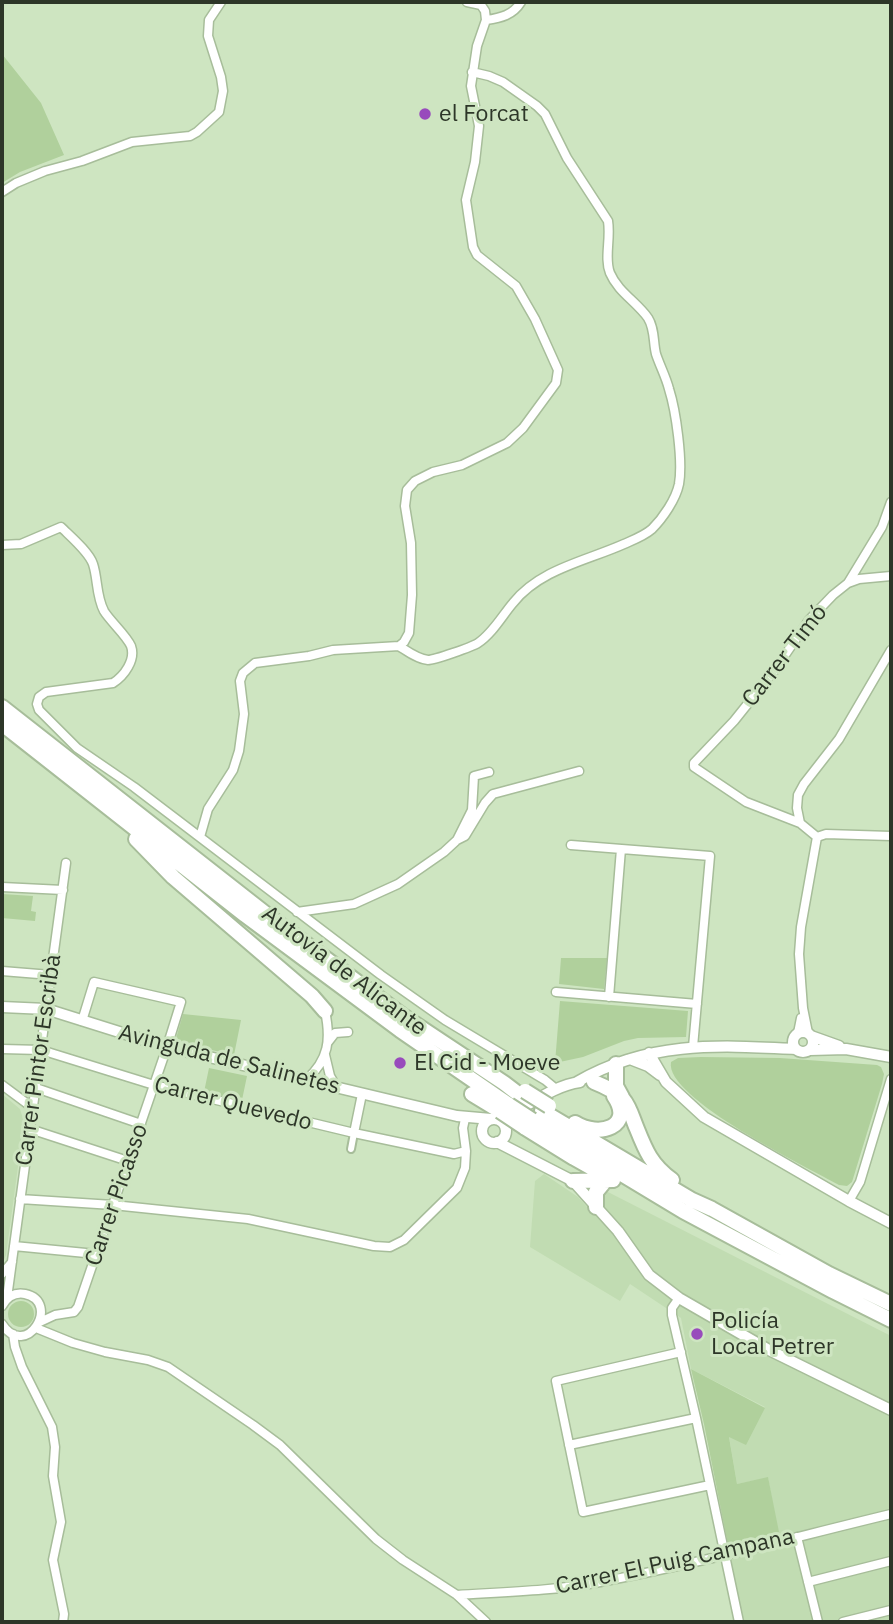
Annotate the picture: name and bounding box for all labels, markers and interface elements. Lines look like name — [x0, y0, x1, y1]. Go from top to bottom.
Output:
place label: el Forcat — [439, 100, 529, 128]
marker: el Forcat — [417, 106, 433, 122]
street label: Carrer Timó — [737, 600, 833, 712]
street label: Autovía de Alicante — [256, 900, 432, 1042]
street label: Carrer Pintor Escribà — [10, 952, 68, 1168]
street label: Avinguda de Salinetes — [115, 1019, 343, 1101]
place label: El Cid - Moeve — [414, 1049, 560, 1077]
marker: El Cid - Moeve — [392, 1055, 408, 1071]
street label: Carrer Quevedo — [151, 1071, 315, 1137]
street label: Carrer Picasso — [80, 1120, 154, 1270]
place label: Policía Local Petrer — [711, 1307, 834, 1361]
marker: Policía Local Petrer — [689, 1326, 705, 1342]
street label: Carrer El Puig Campana — [553, 1523, 797, 1601]

